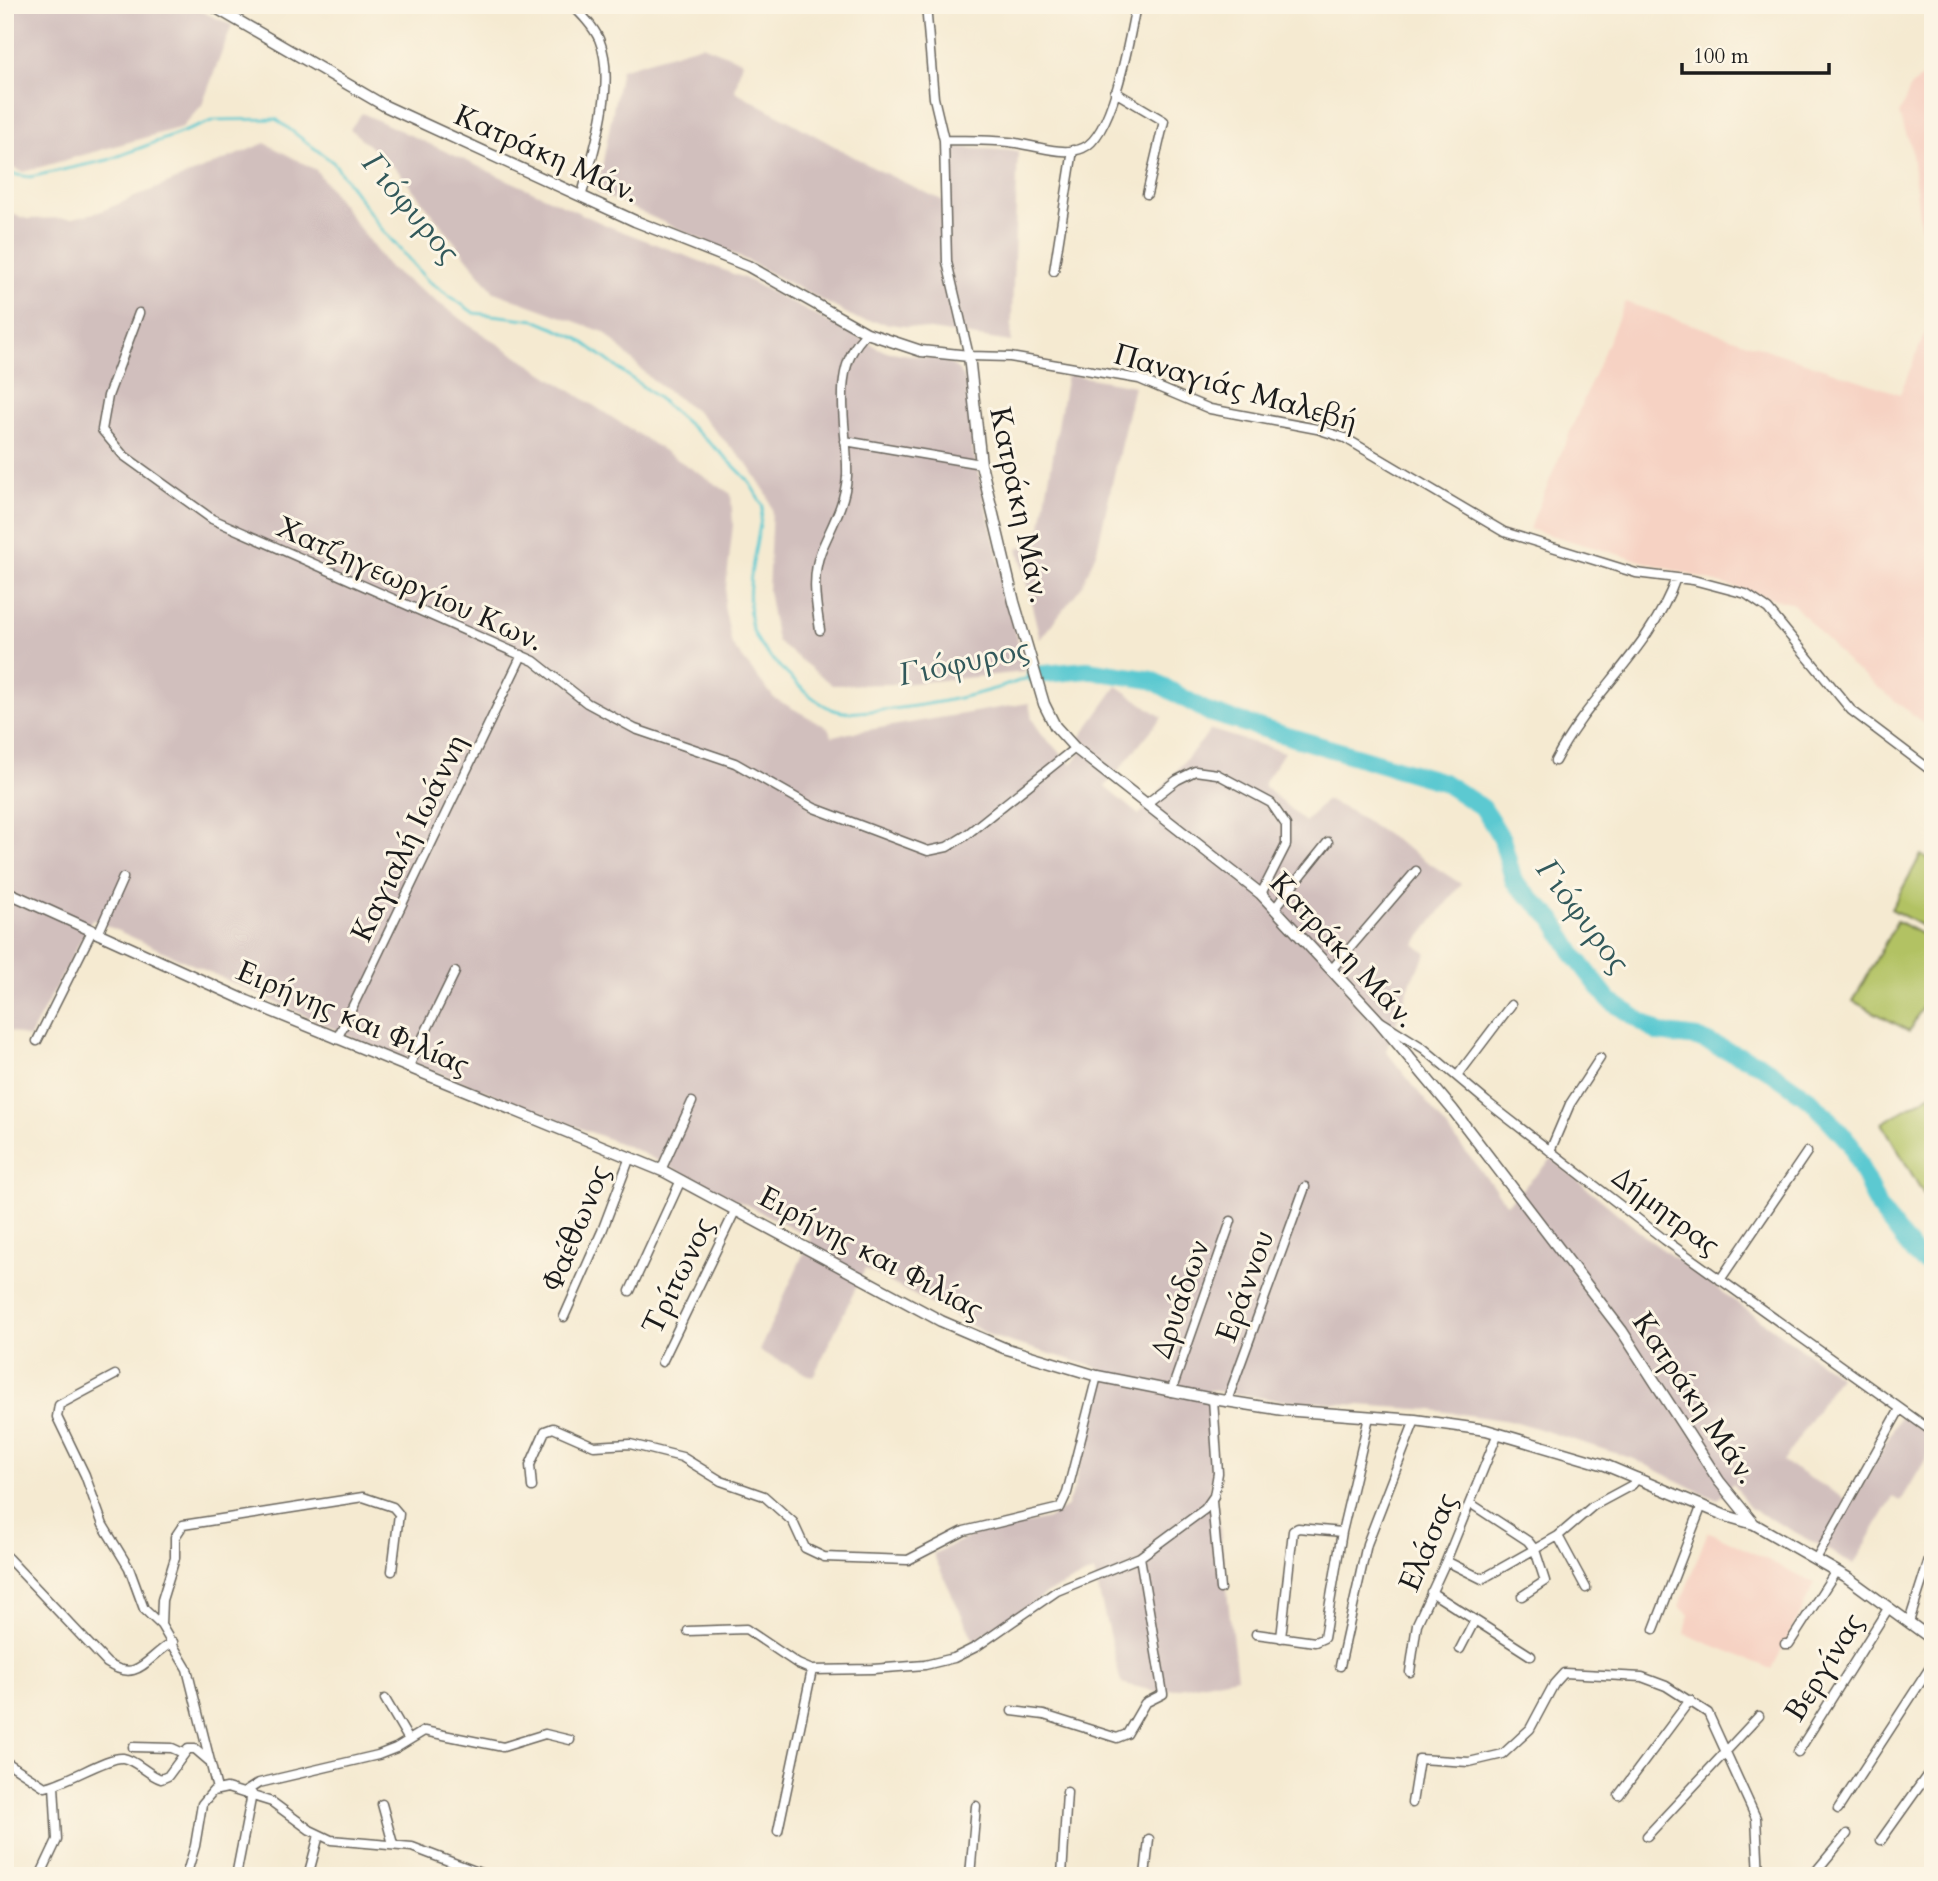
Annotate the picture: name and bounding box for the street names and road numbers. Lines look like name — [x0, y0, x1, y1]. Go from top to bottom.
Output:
street label: Κατράκη Μάν. — [448, 95, 646, 213]
street label: Παναγιάς Μαλεβή — [1109, 334, 1363, 442]
street label: Κατράκη Μάν. — [979, 403, 1061, 607]
street label: Χατζηγεωργίου Κων. — [270, 507, 550, 661]
street label: Καγιαλή Ιωάννη — [341, 728, 477, 948]
street label: Κατράκη Μάν. — [1260, 863, 1426, 1037]
street label: Ειρήνης και Φιλίας — [230, 950, 476, 1086]
street label: Δήμητρας — [1603, 1157, 1729, 1265]
street label: Φαέθωνος — [532, 1158, 620, 1297]
street label: Ειρήνης και Φιλίας — [751, 1176, 991, 1330]
street label: Τρίτωνος — [632, 1210, 724, 1342]
street label: Εράννου — [1206, 1225, 1284, 1347]
street label: Δρυάδων — [1141, 1234, 1219, 1364]
street label: Κατράκη Μάν. — [1622, 1304, 1768, 1492]
street label: Ελάσας — [1389, 1486, 1467, 1598]
street label: Βεργίνας — [1775, 1605, 1873, 1729]

